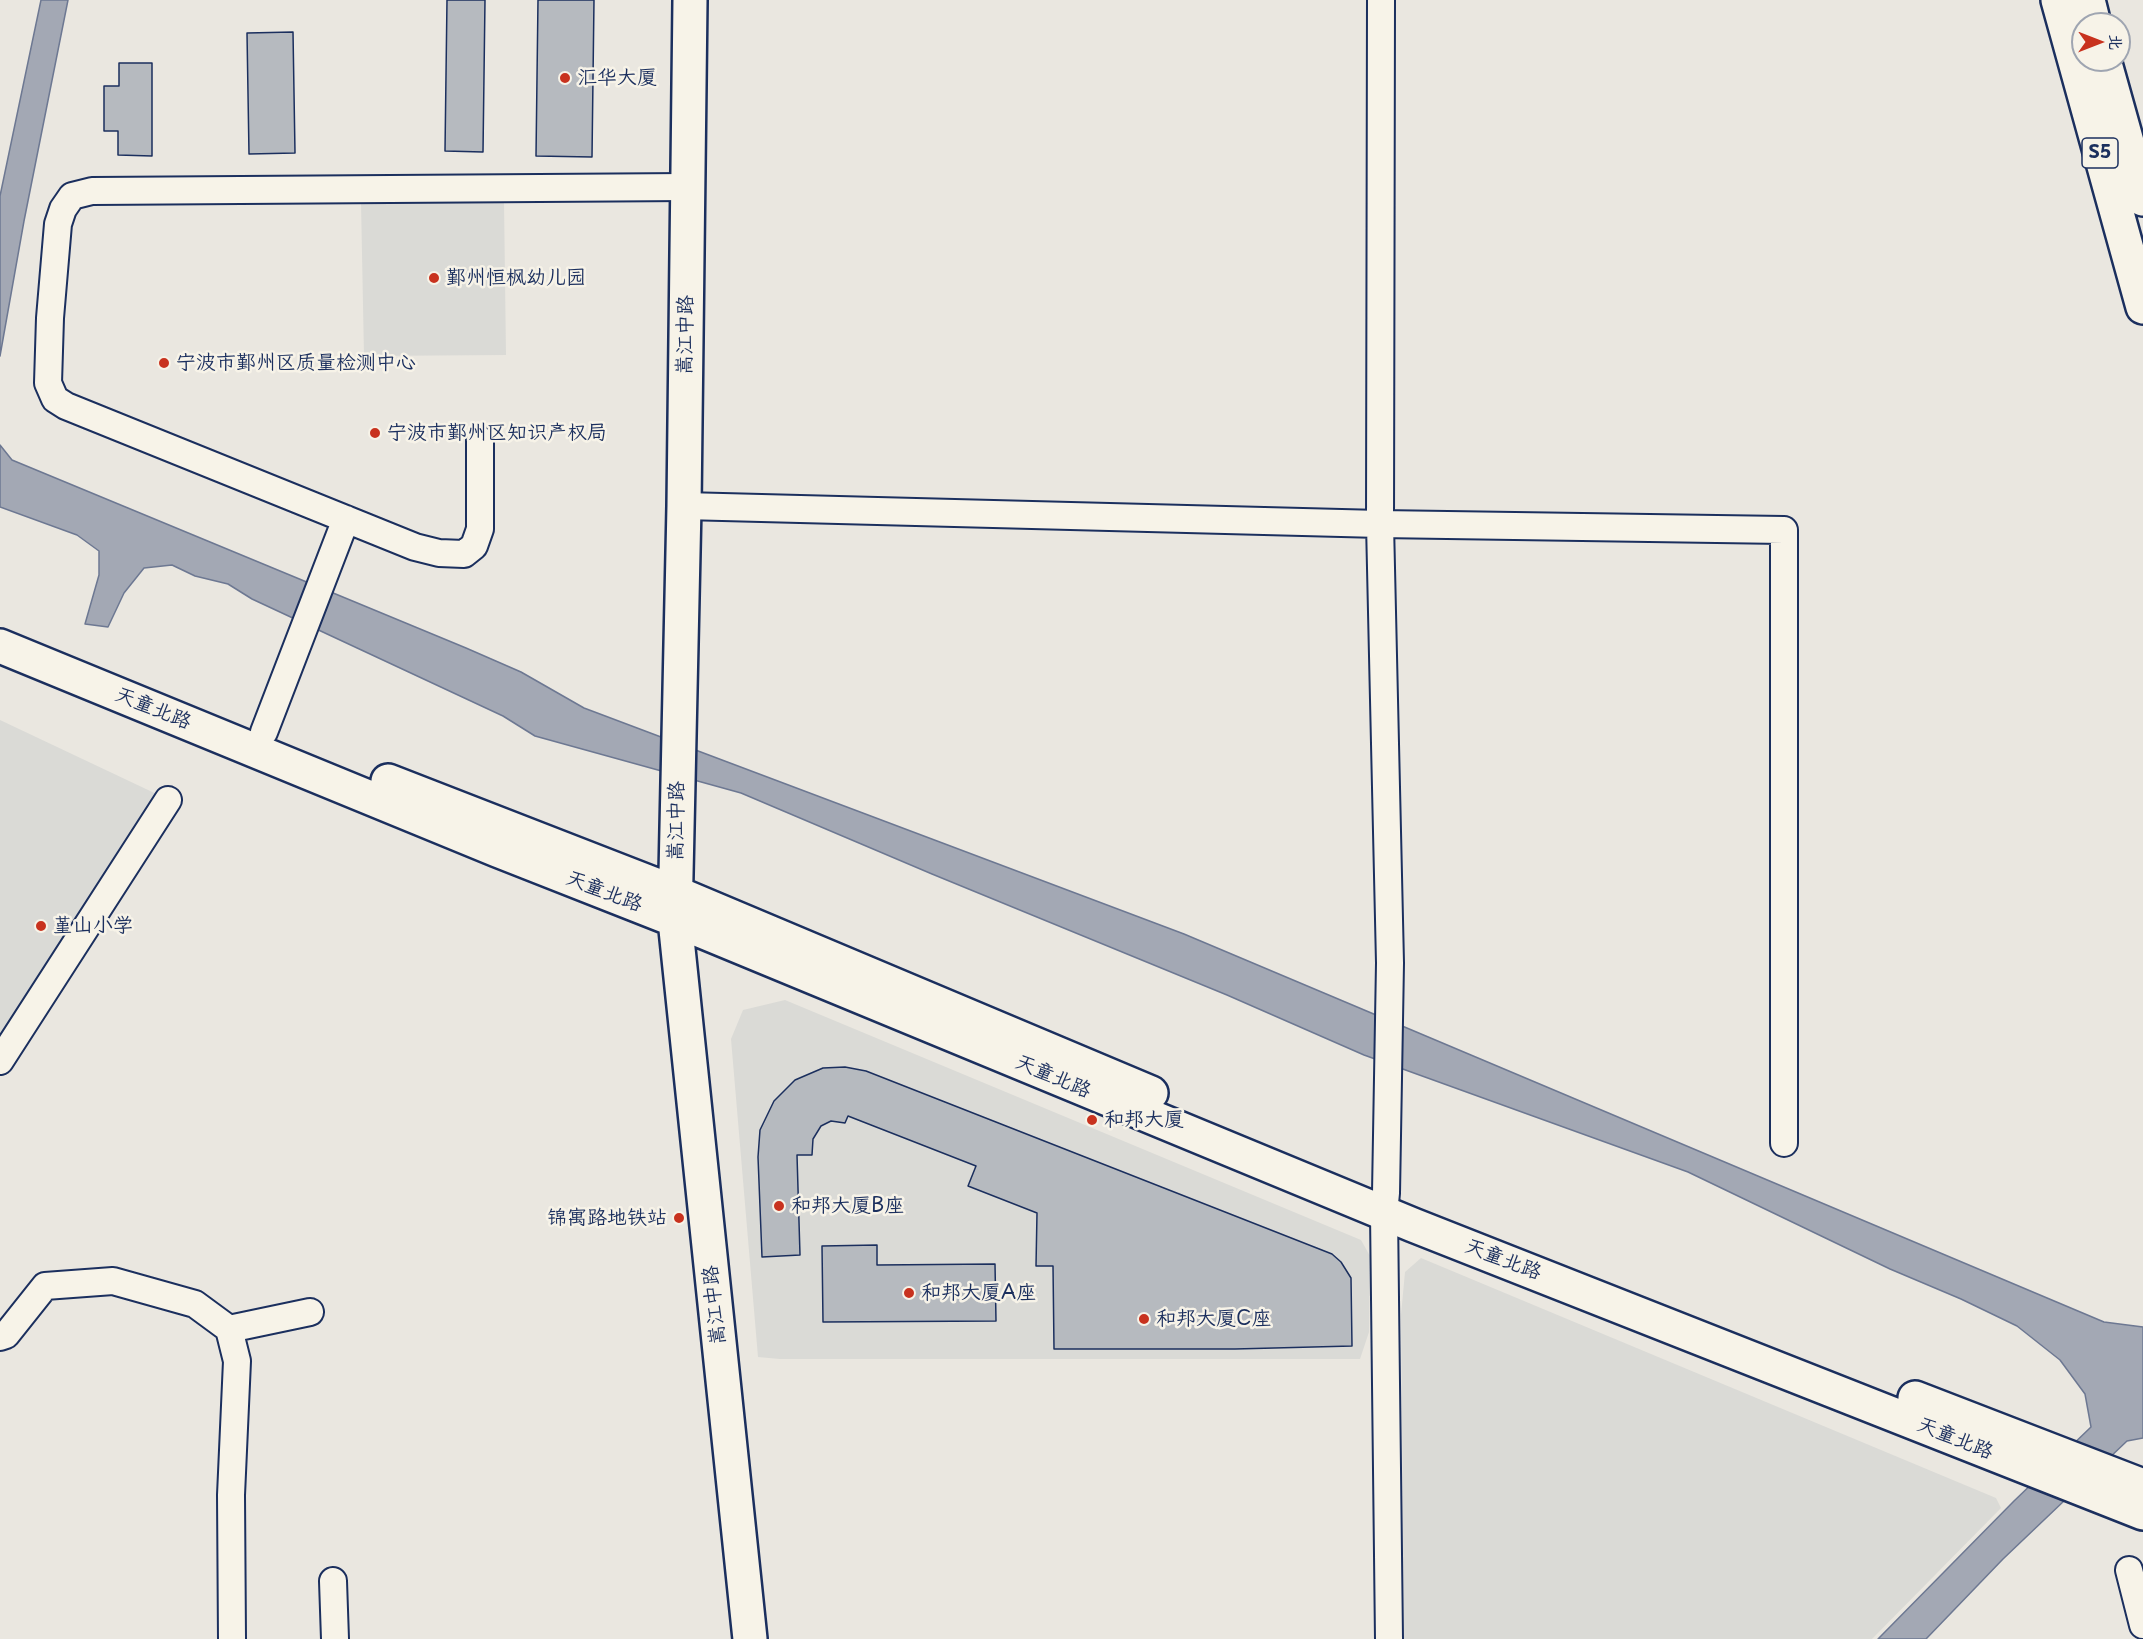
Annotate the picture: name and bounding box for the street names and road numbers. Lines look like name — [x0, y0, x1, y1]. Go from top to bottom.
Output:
road number: S5 — [2082, 138, 2118, 168]
street label: 嵩江中路 — [673, 295, 699, 375]
street label: 天童北路 — [111, 683, 195, 735]
street label: 嵩江中路 — [664, 781, 690, 861]
street label: 天童北路 — [562, 866, 646, 918]
street label: 天童北路 — [1011, 1050, 1095, 1104]
street label: 天童北路 — [1461, 1234, 1545, 1286]
street label: 嵩江中路 — [699, 1264, 731, 1346]
street label: 天童北路 — [1913, 1413, 1997, 1465]

